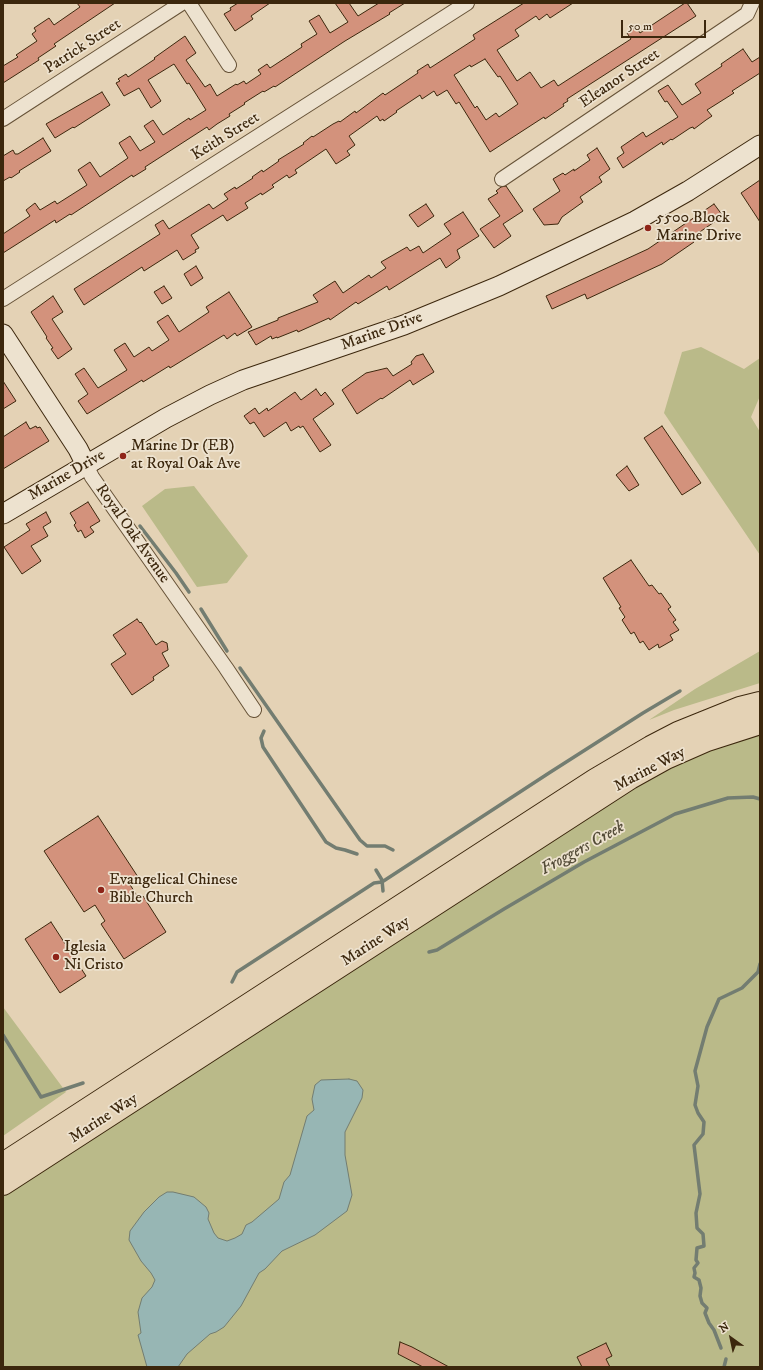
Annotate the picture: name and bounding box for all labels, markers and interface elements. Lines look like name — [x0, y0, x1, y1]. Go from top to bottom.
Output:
scale bar — [623, 12, 708, 38]
street label: Patrick Street — [41, 15, 125, 79]
text: 50 m — [628, 19, 652, 34]
street label: Eleanor Street — [576, 45, 664, 113]
street label: Keith Street — [188, 109, 264, 165]
place label: 5500 Block Marine Drive — [656, 209, 741, 247]
marker: 5500 Block Marine Drive — [643, 223, 653, 233]
street label: Marine Drive — [339, 308, 425, 356]
place label: Marine Dr (EB) at Royal Oak Ave — [131, 437, 240, 475]
street label: Marine Drive — [25, 446, 109, 506]
marker: Marine Dr (EB) at Royal Oak Ave — [118, 451, 128, 461]
street label: Royal Oak Avenue — [91, 481, 173, 587]
street label: Marine Way — [611, 743, 689, 797]
water label: Froggers Creek — [537, 818, 629, 880]
place label: Evangelical Chinese Bible Church — [109, 871, 238, 909]
marker: Evangelical Chinese Bible Church — [96, 885, 106, 895]
street label: Marine Way — [338, 913, 414, 971]
place label: Iglesia Ni Cristo — [64, 938, 123, 976]
marker: Iglesia Ni Cristo — [51, 952, 61, 962]
street label: Marine Way — [66, 1090, 142, 1148]
north arrow — [711, 1318, 751, 1358]
text: N — [717, 1320, 732, 1336]

